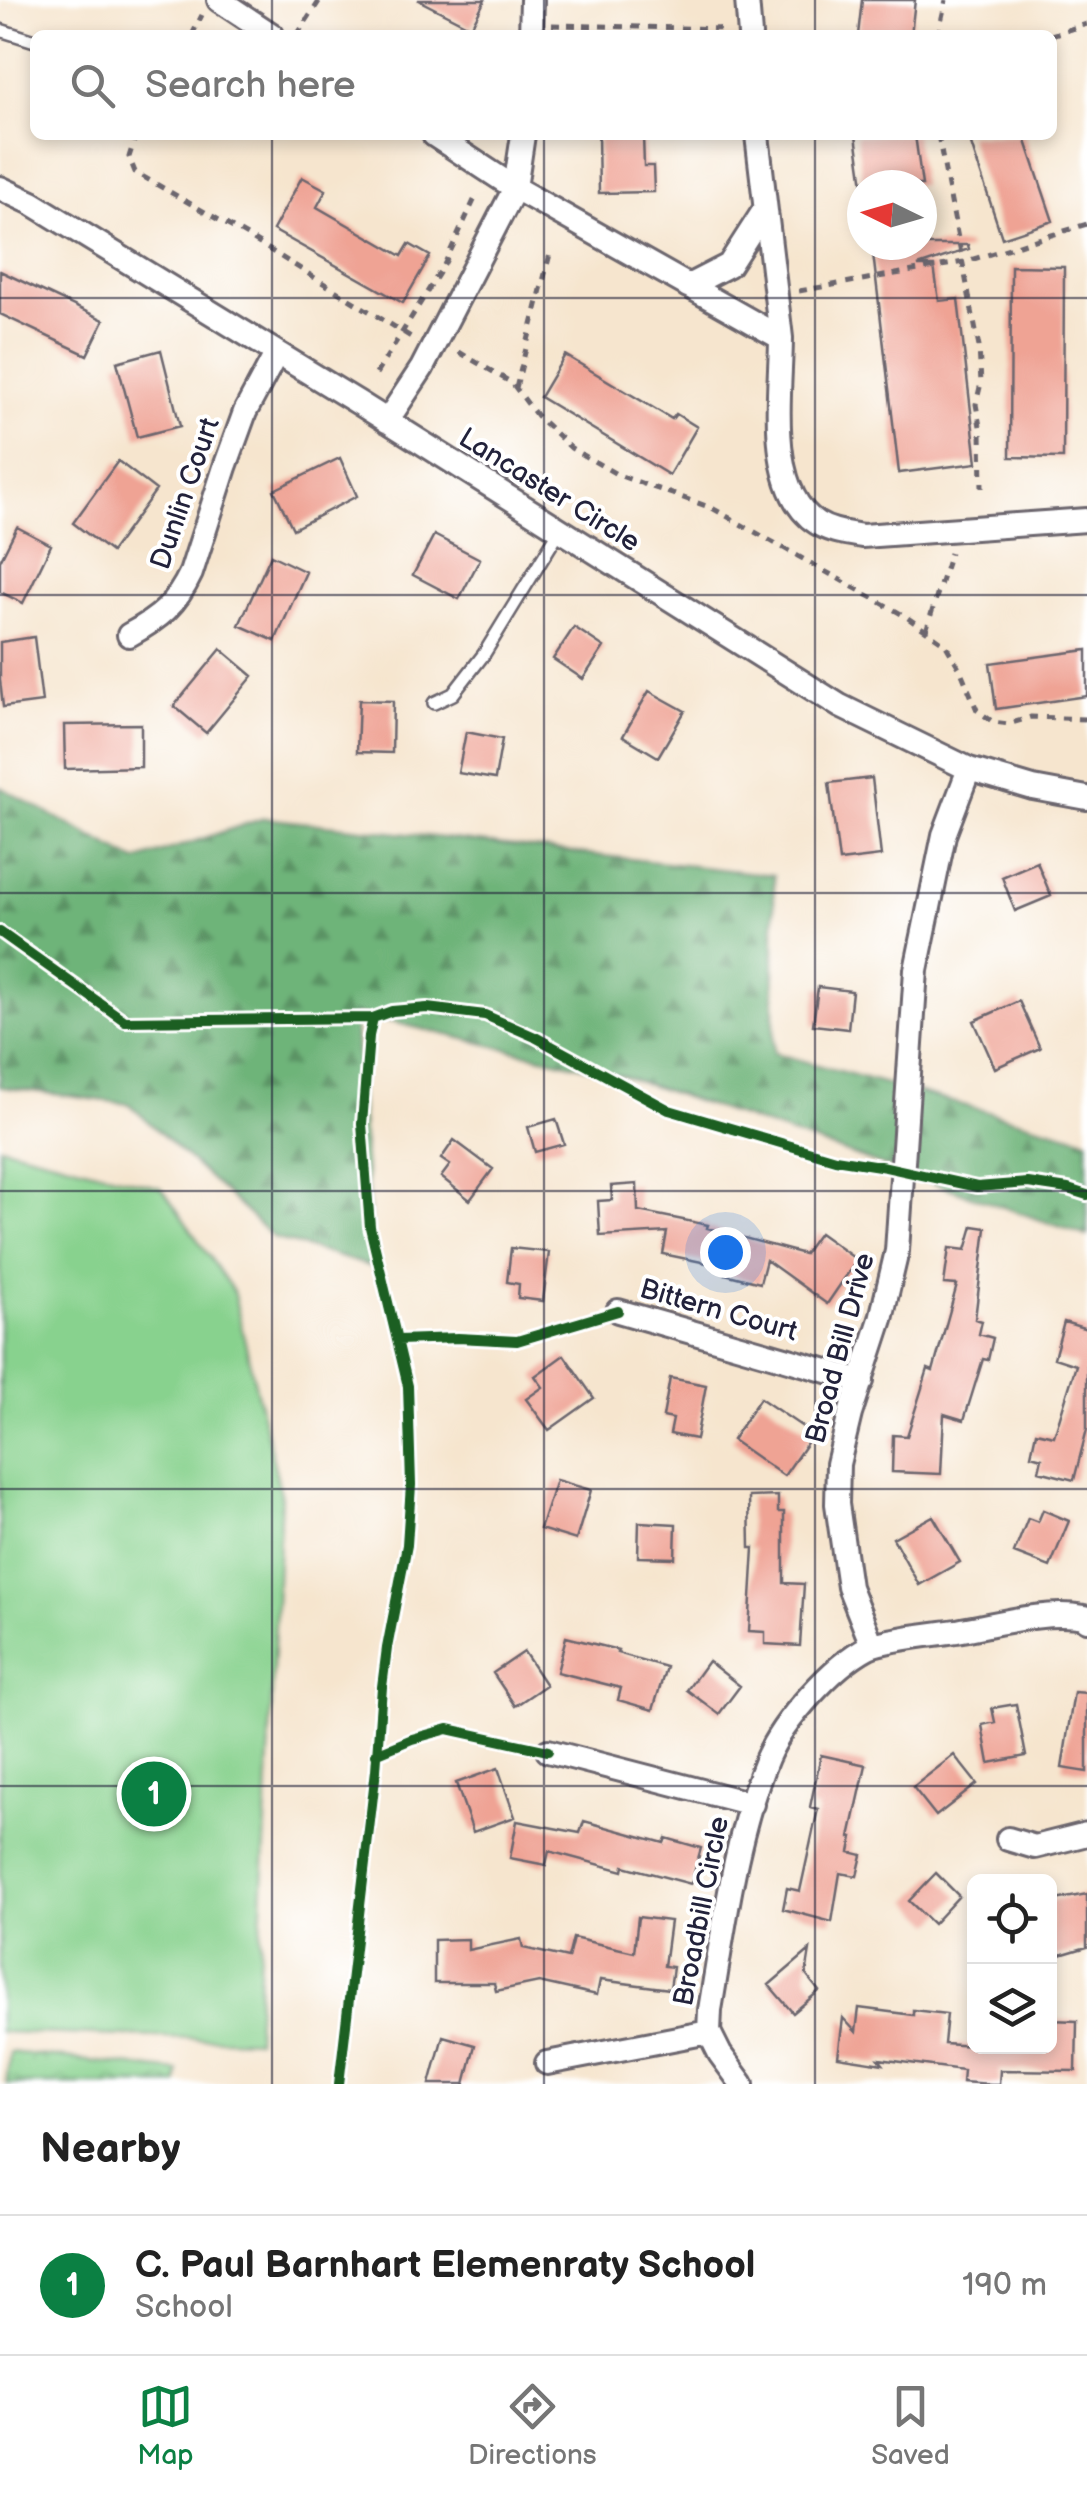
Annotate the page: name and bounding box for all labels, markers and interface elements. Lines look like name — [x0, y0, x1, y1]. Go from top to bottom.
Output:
search box — [30, 30, 1057, 140]
icon: search — [65, 58, 120, 113]
text: Search here — [145, 63, 356, 108]
north arrow — [847, 170, 937, 260]
street label: Dunlin Court — [144, 413, 227, 574]
street label: Lancaster Circle — [453, 421, 646, 559]
your location — [700, 1227, 751, 1278]
street label: Broad Bill Drive — [799, 1250, 882, 1447]
street label: Bittern Court — [636, 1272, 802, 1349]
pin: 1 — [122, 1756, 186, 1832]
street label: Broadbill Circle — [667, 1814, 736, 2009]
map controls — [967, 1874, 1057, 2054]
button: locate — [967, 1874, 1057, 1964]
button: layers — [967, 1964, 1057, 2054]
text: Nearby — [40, 2124, 180, 2175]
text: C. Paul Barnhart Elemenraty School — [135, 2243, 755, 2288]
text: 1 — [66, 2266, 79, 2305]
text: 190 m — [962, 2266, 1047, 2305]
text: School — [135, 2288, 233, 2327]
tab: Map — [137, 2379, 194, 2472]
tab: Directions — [468, 2379, 597, 2472]
tab: Saved — [871, 2379, 950, 2472]

